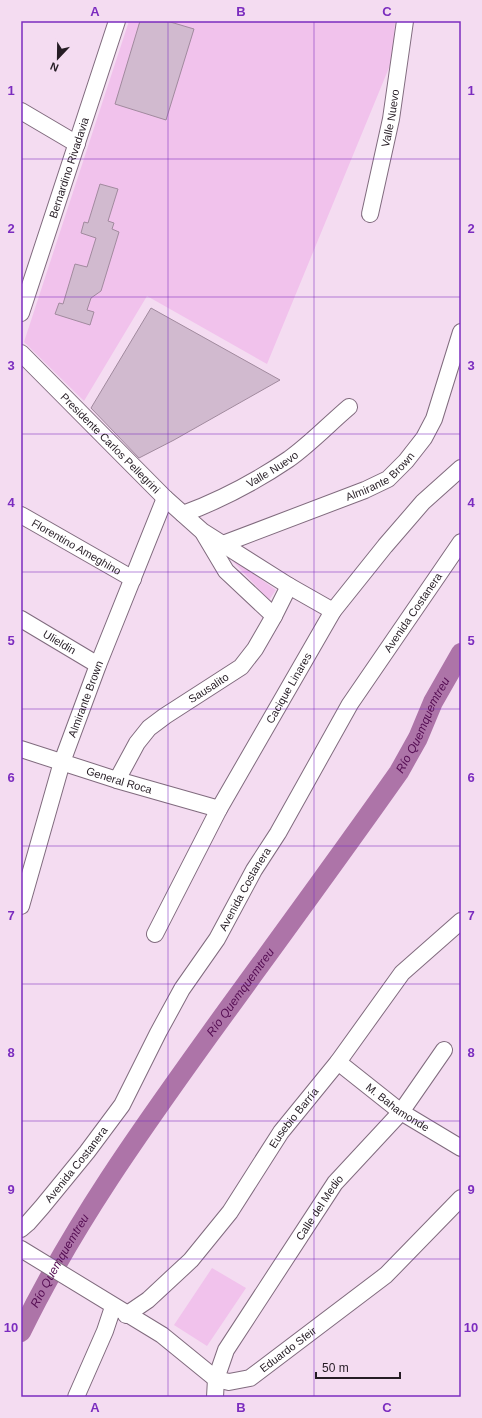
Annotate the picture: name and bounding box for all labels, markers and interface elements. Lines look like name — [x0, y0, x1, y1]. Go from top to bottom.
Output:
text: A — [90, 4, 100, 19]
text: B — [236, 4, 246, 19]
text: C — [382, 4, 392, 19]
north arrow — [38, 38, 78, 78]
text: N — [48, 60, 60, 74]
text: 1 — [7, 83, 15, 98]
text: 1 — [467, 83, 475, 98]
street label: Valle Nuevo — [379, 88, 401, 148]
street label: Bernardino Rivadavia — [47, 115, 91, 220]
text: 2 — [7, 221, 15, 236]
text: 2 — [467, 221, 475, 236]
text: 3 — [7, 358, 15, 373]
text: 3 — [467, 358, 475, 373]
street label: Presidente Carlos Pellegrini — [58, 391, 163, 496]
street label: Valle Nuevo — [244, 448, 300, 490]
street label: Almirante Brown — [344, 450, 417, 503]
text: 4 — [7, 495, 15, 510]
text: 4 — [467, 495, 475, 510]
street label: Florentino Ameghino — [30, 516, 123, 577]
street label: Avenida Costanera — [381, 570, 445, 654]
street label: Ulieldin — [41, 628, 78, 656]
text: 5 — [7, 633, 15, 648]
text: 5 — [467, 633, 475, 648]
street label: Cacique Linares — [264, 650, 314, 726]
street label: Almirante Brown — [66, 659, 105, 739]
street label: Sausalito — [186, 671, 231, 705]
water label: Río Quemquemtreu — [393, 674, 453, 776]
street label: General Roca — [85, 765, 154, 796]
text: 6 — [7, 770, 15, 785]
text: 6 — [467, 770, 475, 785]
street label: Avenida Costanera — [217, 844, 273, 933]
text: 7 — [7, 908, 15, 923]
text: 7 — [467, 908, 475, 923]
water label: Río Quemquemtreu — [204, 945, 277, 1039]
text: 8 — [7, 1045, 15, 1060]
text: 8 — [467, 1045, 475, 1060]
street label: M. Bahamonde — [364, 1081, 431, 1134]
street label: Eusebio Barría — [267, 1085, 321, 1150]
street label: Avenida Costanera — [42, 1123, 110, 1205]
street label: Calle del Medio — [293, 1172, 345, 1242]
text: 9 — [7, 1182, 15, 1197]
text: 9 — [467, 1182, 475, 1197]
water label: Río Quemquemtreu — [27, 1211, 92, 1310]
text: 10 — [4, 1320, 18, 1335]
text: 10 — [464, 1320, 478, 1335]
street label: Eduardo Sfeir — [257, 1324, 319, 1374]
scale bar — [316, 1354, 400, 1380]
text: 50 m — [322, 1361, 349, 1375]
text: A — [90, 1400, 100, 1415]
text: B — [236, 1400, 246, 1415]
text: C — [382, 1400, 392, 1415]

